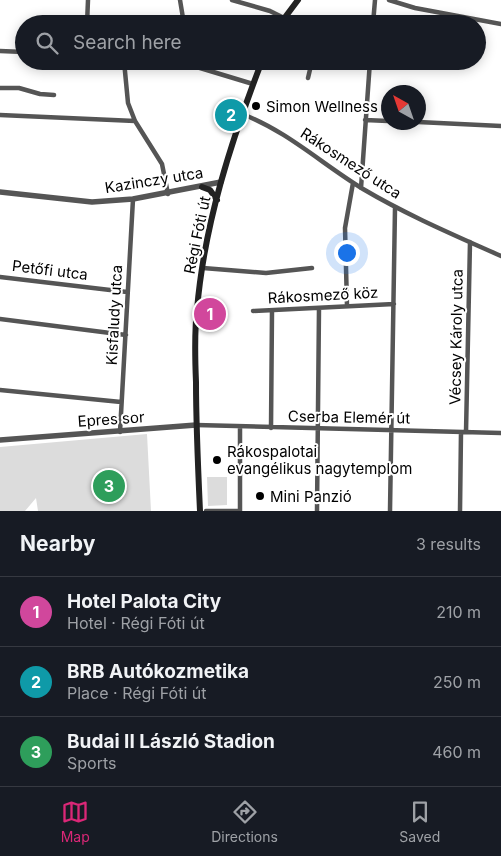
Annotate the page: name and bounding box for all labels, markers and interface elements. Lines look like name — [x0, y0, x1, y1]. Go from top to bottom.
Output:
search box — [15, 15, 486, 70]
icon: search — [33, 29, 61, 57]
text: Search here — [73, 31, 182, 54]
north arrow — [381, 85, 426, 130]
pin: 2 — [215, 96, 247, 134]
place label: Simon Wellness — [266, 97, 378, 116]
marker: Simon Wellness — [250, 100, 262, 112]
street label: Rákosmező utca — [297, 123, 405, 203]
street label: Kazinczy utca — [103, 163, 205, 197]
street label: Régi Fóti út — [179, 194, 215, 276]
your location — [334, 240, 360, 266]
street label: Petőfi utca — [11, 256, 89, 284]
street label: Kisfaludy utca — [102, 264, 126, 366]
street label: Vécsey Károly utca — [445, 269, 467, 405]
street label: Rákosmező köz — [267, 283, 379, 307]
pin: 1 — [194, 295, 226, 333]
street label: Cserba Elemér út — [288, 406, 410, 428]
street label: Epres sor — [77, 407, 145, 431]
place label: Rákospalotai evangélikus nagytemplom — [227, 442, 412, 478]
marker: Rákospalotai evangélikus nagytemplom — [211, 454, 223, 466]
pin: 3 — [93, 467, 125, 505]
place label: Mini Panzió — [270, 487, 352, 506]
marker: Mini Panzió — [254, 490, 266, 502]
text: Nearby — [20, 531, 95, 556]
text: 3 results — [416, 534, 481, 554]
text: Hotel Palota City — [67, 590, 221, 613]
text: 1 — [33, 602, 39, 622]
text: 210 m — [436, 602, 481, 622]
text: Hotel · Régi Fóti út — [67, 613, 205, 633]
text: BRB Autókozmetika — [67, 660, 249, 683]
text: 2 — [31, 672, 41, 692]
text: 250 m — [433, 672, 481, 692]
text: Place · Régi Fóti út — [67, 683, 206, 703]
text: Budai II László Stadion — [67, 730, 275, 753]
text: 3 — [31, 742, 41, 762]
text: 460 m — [432, 742, 481, 762]
text: Sports — [67, 753, 116, 773]
tab: Map — [61, 798, 90, 845]
tab: Directions — [211, 798, 278, 845]
tab: Saved — [399, 798, 440, 845]

